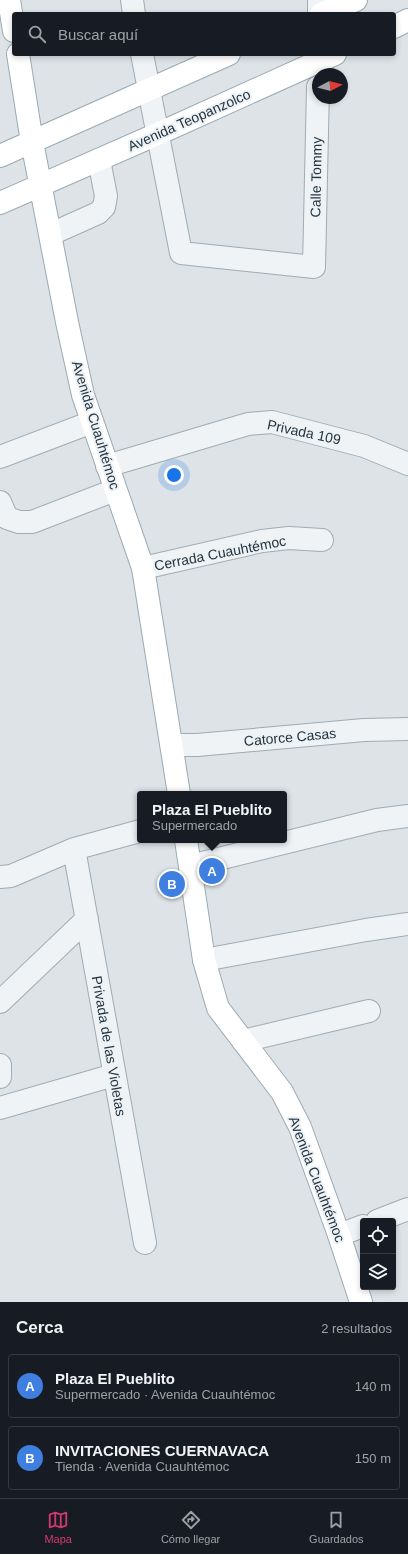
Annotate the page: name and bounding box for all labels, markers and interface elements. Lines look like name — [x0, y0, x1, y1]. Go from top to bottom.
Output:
search box — [12, 12, 396, 56]
icon: search — [26, 23, 48, 45]
text: Buscar aquí — [58, 26, 138, 43]
north arrow — [312, 68, 348, 104]
street label: Avenida Teopanzolco — [125, 86, 253, 154]
street label: Calle Tommy — [307, 137, 325, 217]
street label: Avenida Cuauhtémoc — [69, 359, 123, 491]
street label: Privada 109 — [266, 416, 342, 448]
your location — [164, 465, 184, 485]
street label: Cerrada Cuauhtémoc — [153, 532, 287, 574]
street label: Catorce Casas — [243, 725, 337, 749]
popup — [137, 791, 287, 843]
text: Plaza El Pueblito — [152, 801, 272, 818]
text: Supermercado — [152, 818, 237, 833]
pin: A — [199, 856, 225, 886]
pin: B — [159, 869, 185, 899]
street label: Privada de las Violetas — [89, 975, 129, 1117]
street label: Avenida Cuauhtémoc — [286, 1114, 348, 1244]
map controls — [360, 1218, 396, 1290]
button: locate — [360, 1218, 396, 1254]
button: layers — [360, 1254, 396, 1290]
text: Cerca — [16, 1318, 63, 1337]
text: 2 resultados — [321, 1321, 392, 1336]
text: Plaza El Pueblito — [55, 1370, 175, 1387]
text: A — [25, 1379, 35, 1394]
text: 140 m — [355, 1379, 391, 1394]
text: Supermercado · Avenida Cuauhtémoc — [55, 1387, 275, 1402]
text: INVITACIONES CUERNAVACA — [55, 1442, 269, 1459]
text: B — [25, 1451, 35, 1466]
text: 150 m — [355, 1451, 391, 1466]
text: Tienda · Avenida Cuauhtémoc — [55, 1459, 229, 1474]
tab: Mapa — [44, 1509, 72, 1545]
tab: Cómo llegar — [161, 1509, 220, 1545]
tab: Guardados — [309, 1509, 364, 1545]

